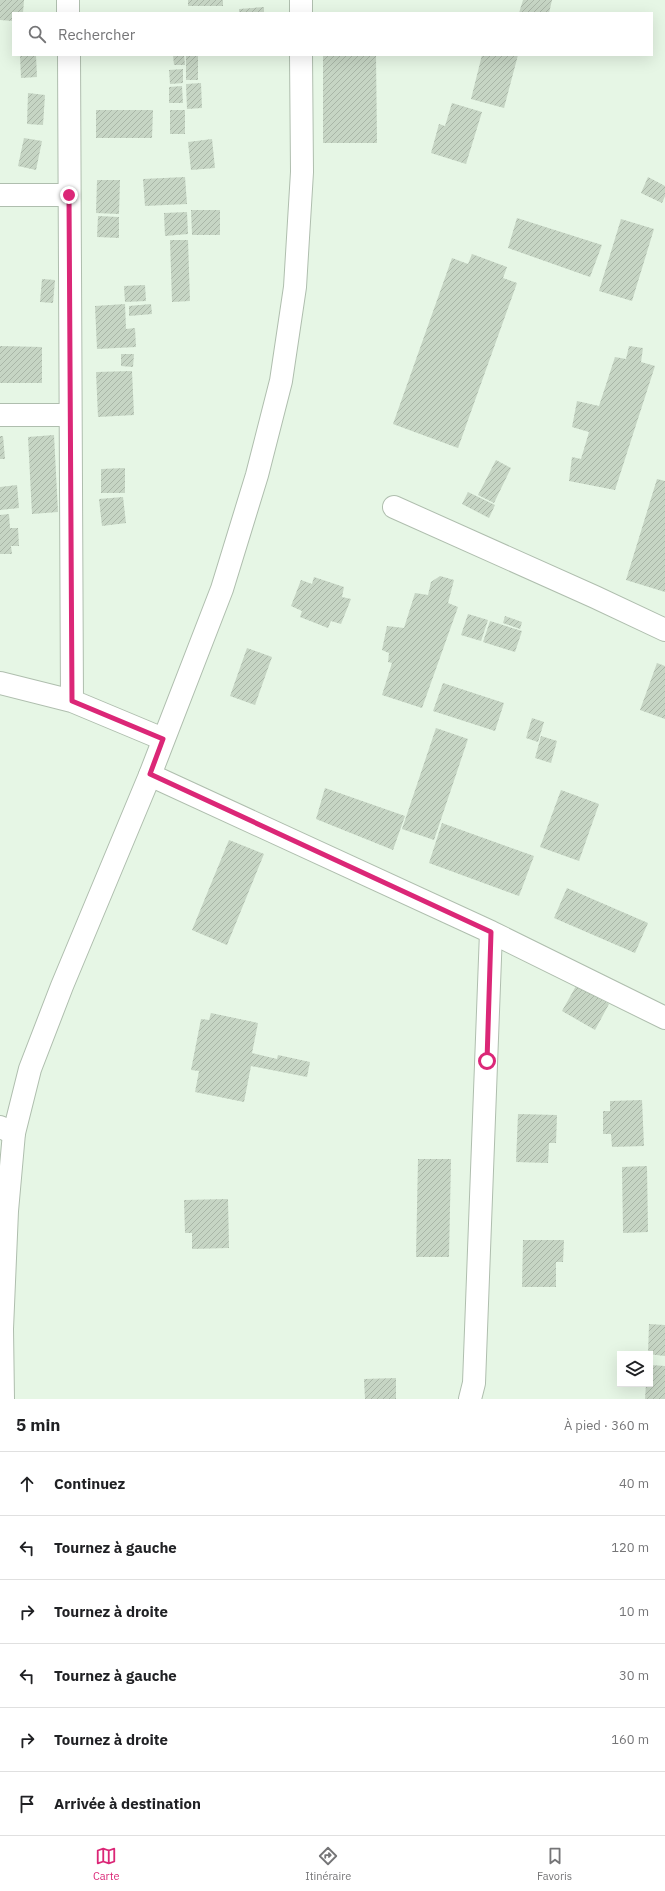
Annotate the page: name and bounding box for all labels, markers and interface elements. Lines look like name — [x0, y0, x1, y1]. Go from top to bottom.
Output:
search box — [12, 12, 653, 56]
icon: search — [26, 23, 48, 45]
text: Rechercher — [58, 25, 135, 44]
route end — [60, 186, 78, 204]
route start — [478, 1052, 496, 1070]
map controls — [617, 1351, 653, 1387]
button: layers — [617, 1351, 653, 1387]
text: 5 min — [16, 1414, 60, 1436]
text: À pied · 360 m — [564, 1417, 649, 1434]
icon: ahead — [16, 1473, 38, 1495]
text: Continuez — [54, 1474, 125, 1493]
text: 40 m — [619, 1475, 649, 1492]
icon: left — [16, 1537, 38, 1559]
text: Tournez à gauche — [54, 1538, 177, 1557]
text: 120 m — [611, 1539, 649, 1556]
icon: right — [16, 1601, 38, 1623]
text: Tournez à droite — [54, 1602, 168, 1621]
text: 10 m — [619, 1603, 649, 1620]
icon: left — [16, 1665, 38, 1687]
text: Tournez à gauche — [54, 1666, 177, 1685]
text: 30 m — [619, 1667, 649, 1684]
icon: right — [16, 1729, 38, 1751]
text: Tournez à droite — [54, 1730, 168, 1749]
text: 160 m — [611, 1731, 649, 1748]
icon: arrive — [16, 1793, 38, 1815]
text: Arrivée à destination — [54, 1794, 201, 1813]
tab: Carte — [93, 1845, 120, 1883]
tab: Itinéraire — [305, 1845, 351, 1883]
tab: Favoris — [537, 1845, 572, 1883]

